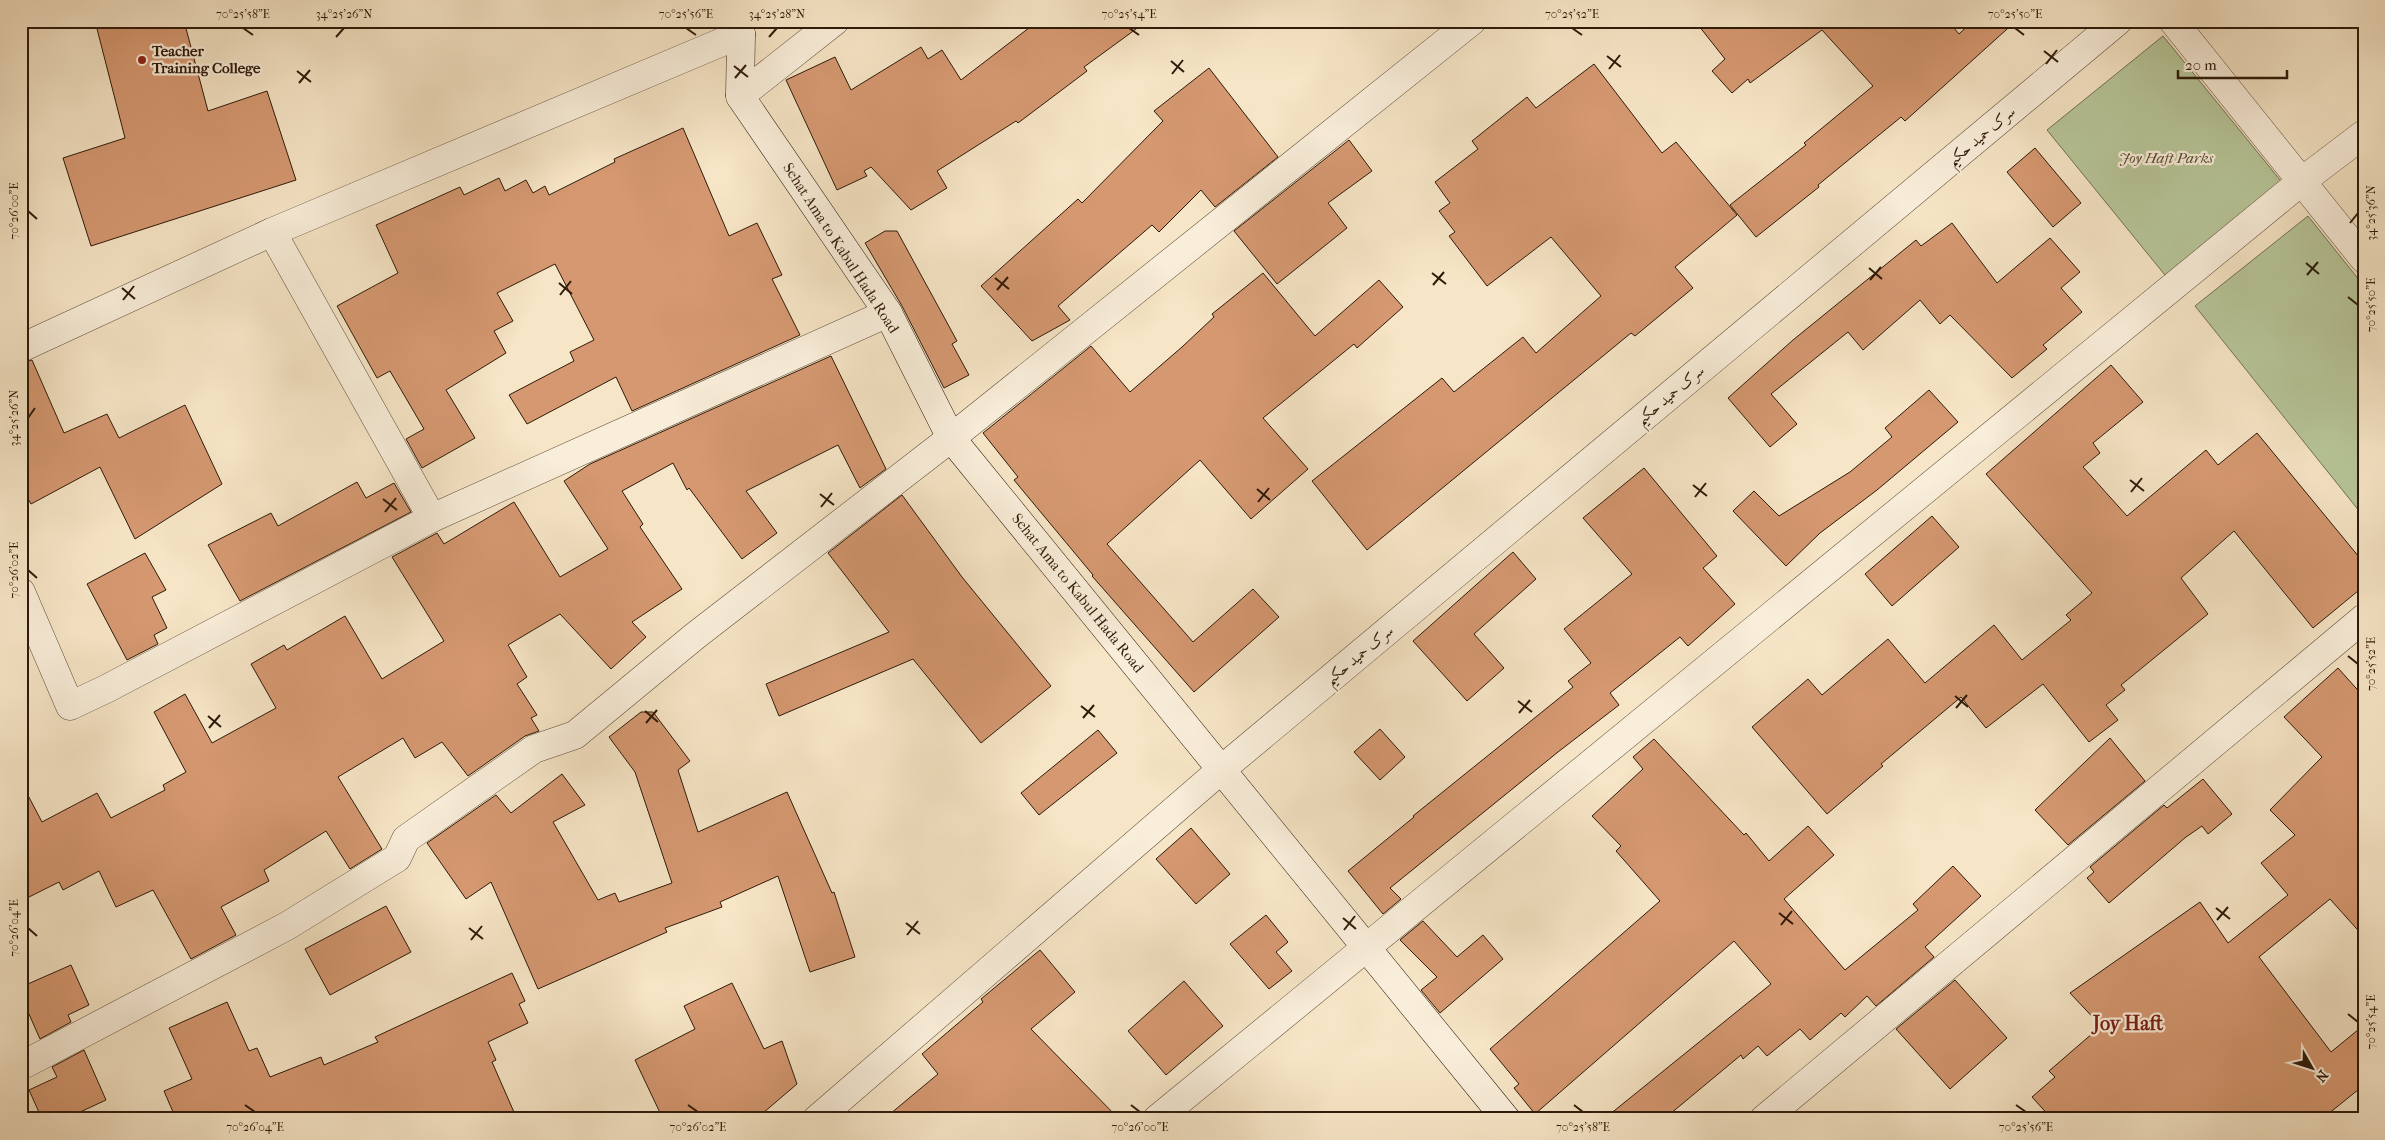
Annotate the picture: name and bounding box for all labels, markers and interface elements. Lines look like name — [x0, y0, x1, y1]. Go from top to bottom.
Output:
text: 70°25'58"E — [216, 7, 270, 21]
text: 34°25'26"N — [316, 7, 372, 21]
text: 70°25'56"E — [659, 7, 713, 21]
text: 34°25'28"N — [749, 7, 805, 21]
text: 70°25'54"E — [1102, 7, 1156, 21]
text: 70°25'52"E — [1545, 7, 1599, 21]
text: 70°25'50"E — [1988, 7, 2042, 21]
place label: Teacher Training College — [151, 42, 261, 77]
scale bar — [2178, 48, 2286, 80]
marker: Teacher Training College — [136, 54, 148, 66]
text: 20 m — [2185, 56, 2217, 74]
street label: سرک حمید حکیم — [1943, 102, 2023, 174]
park label: Joy Haft Parks — [2119, 149, 2213, 167]
street label: Sehat Ama to Kabul Hada Road — [779, 159, 903, 337]
text: 70°26'00"E — [7, 182, 21, 240]
text: 34°25'36"N — [2364, 185, 2378, 241]
text: 70°25'50"E — [2364, 278, 2378, 332]
street label: سرک حمید حکیم — [1632, 361, 1712, 433]
text: 34°25'26"N — [7, 390, 21, 446]
street label: Sehat Ama to Kabul Hada Road — [1008, 510, 1148, 677]
text: 70°26'02"E — [7, 542, 21, 598]
street label: سرک حمید حکیم — [1321, 621, 1401, 693]
text: 70°25'52"E — [2364, 637, 2378, 691]
text: 70°26'04"E — [7, 899, 21, 957]
text: 70°25'54"E — [2364, 995, 2378, 1049]
district label: Joy Haft — [2091, 1012, 2164, 1035]
north arrow — [2288, 1042, 2338, 1092]
text: N — [2312, 1066, 2332, 1086]
text: 70°26'04"E — [226, 1120, 284, 1134]
text: 70°26'02"E — [670, 1120, 726, 1134]
text: 70°26'00"E — [1111, 1120, 1169, 1134]
text: 70°25'58"E — [1556, 1120, 1610, 1134]
text: 70°25'56"E — [1999, 1120, 2053, 1134]

